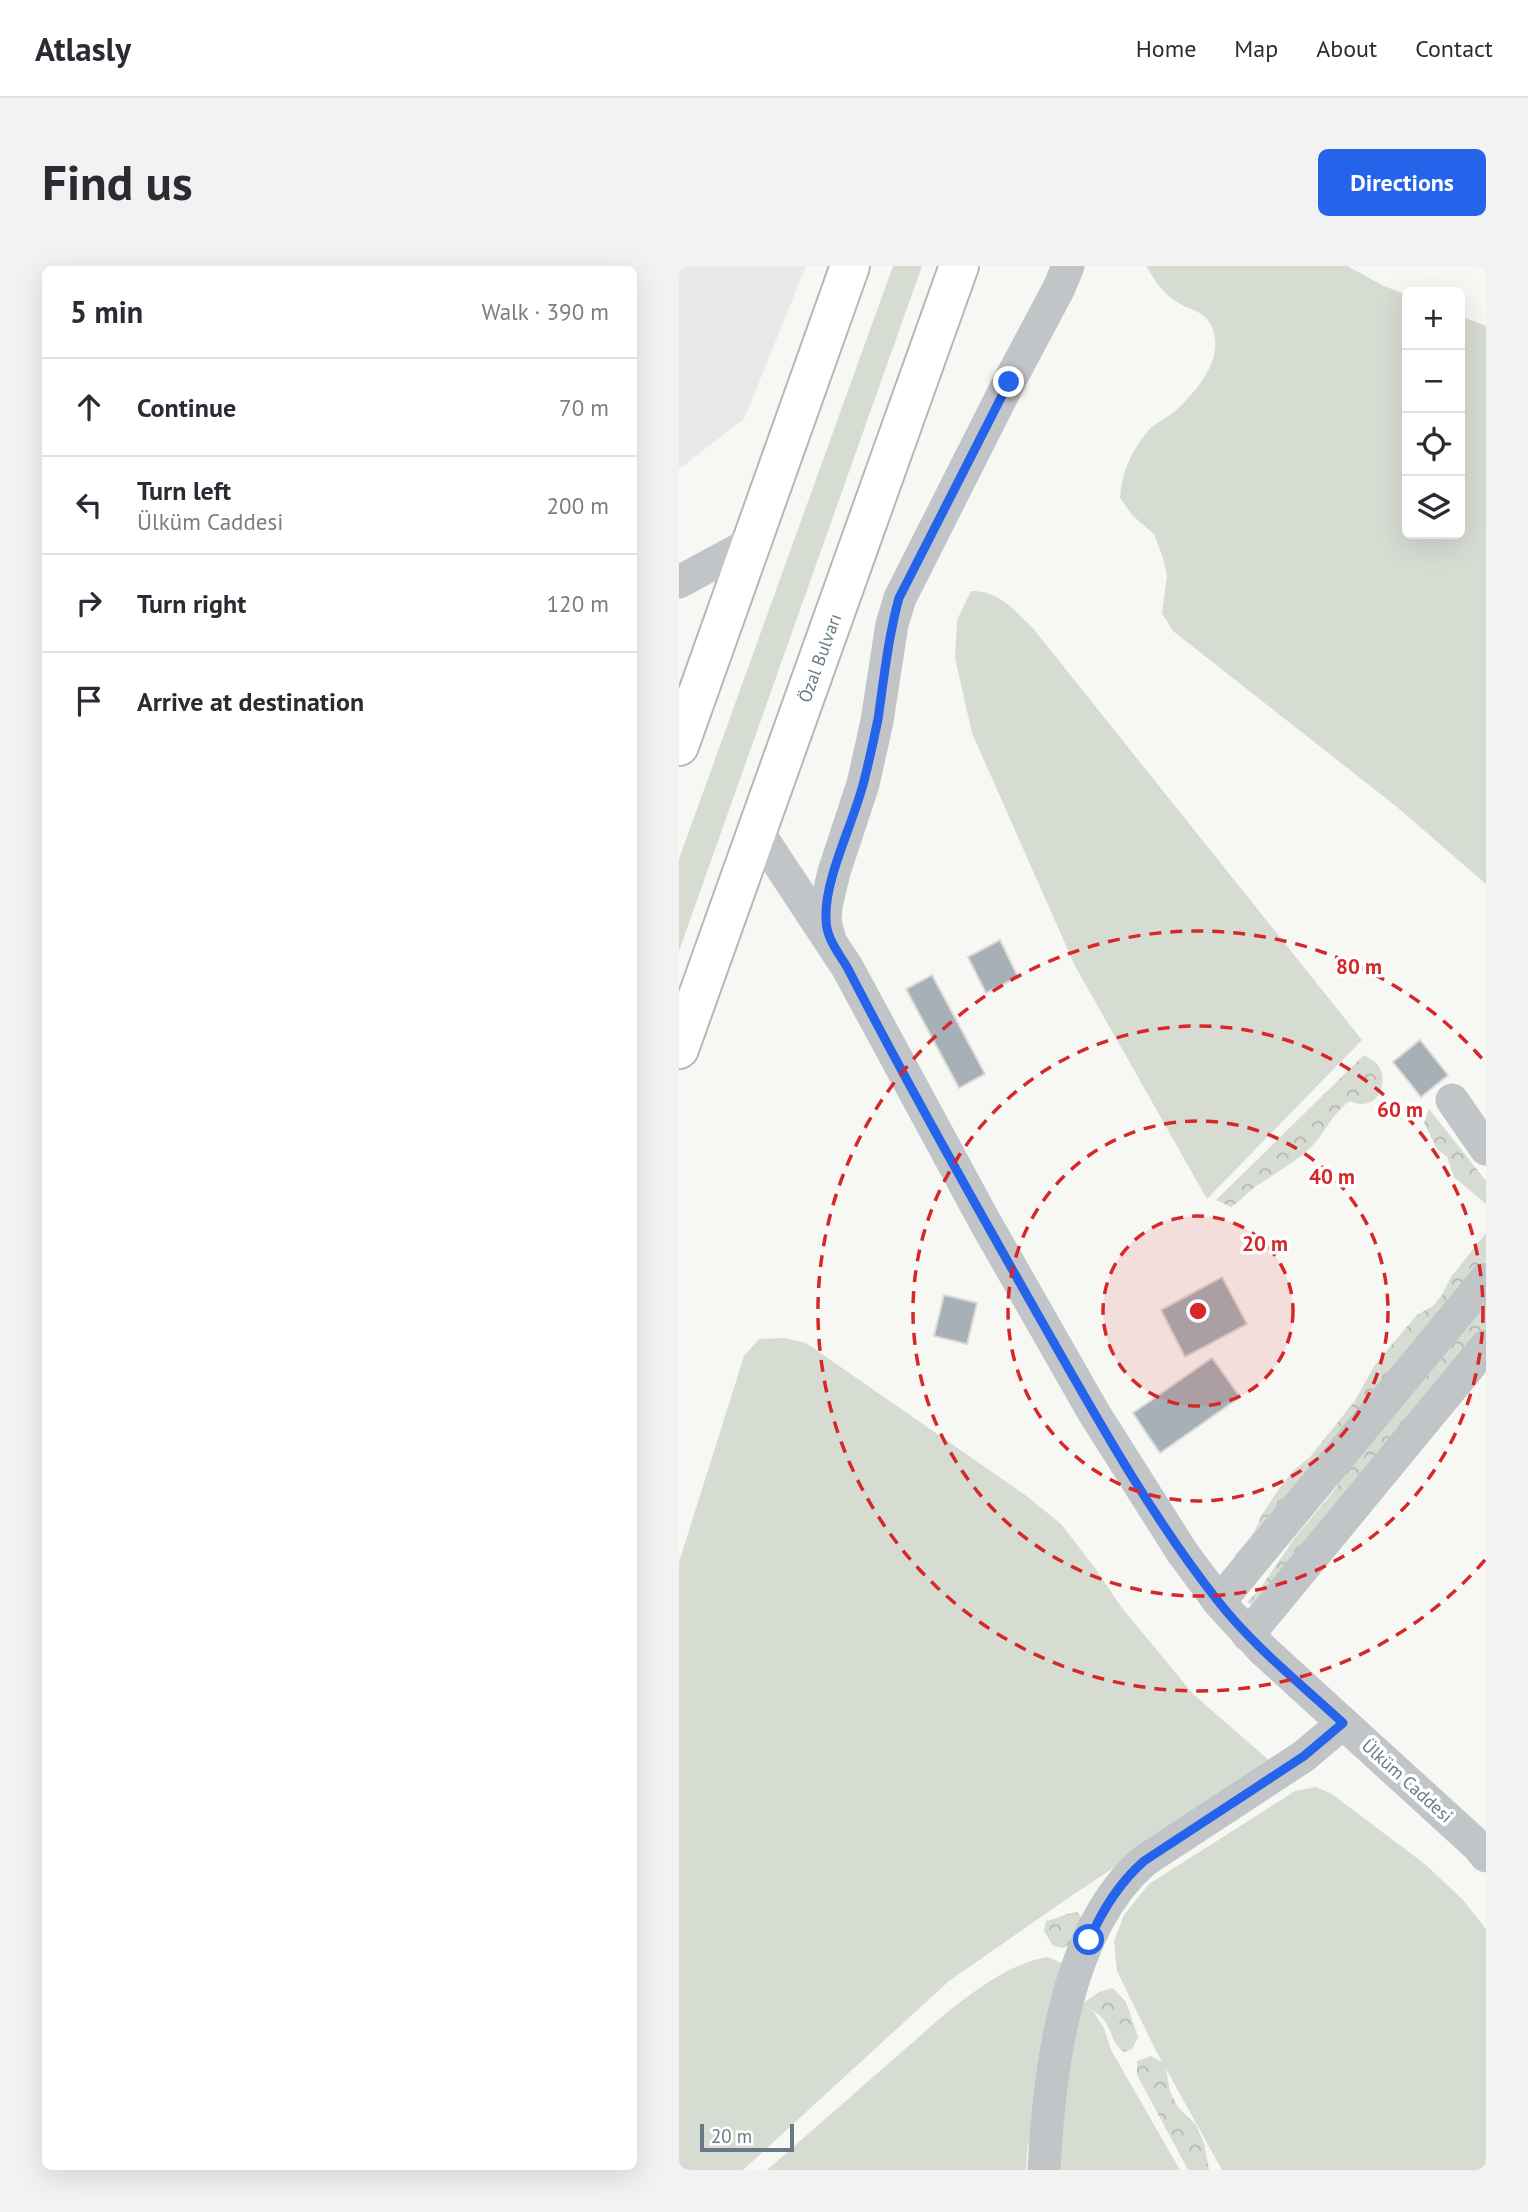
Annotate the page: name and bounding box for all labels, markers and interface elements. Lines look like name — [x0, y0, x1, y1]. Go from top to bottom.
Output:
text: Atlasly — [35, 27, 131, 70]
text: Home — [1136, 33, 1196, 64]
text: Map — [1234, 33, 1278, 64]
text: About — [1316, 33, 1377, 64]
text: Contact — [1415, 33, 1493, 64]
button: Directions — [1318, 149, 1486, 216]
text: Find us — [42, 150, 193, 214]
map controls — [1402, 287, 1465, 539]
button: + — [1402, 287, 1465, 350]
text: 5 min — [70, 292, 143, 331]
text: Walk · 390 m — [482, 297, 609, 326]
button: − — [1402, 350, 1465, 413]
route end — [993, 366, 1024, 397]
icon: ahead — [70, 388, 108, 426]
text: Continue — [137, 391, 236, 424]
text: 70 m — [559, 393, 609, 422]
button: locate — [1402, 413, 1465, 476]
text: Turn left — [137, 474, 231, 507]
button: layers — [1402, 476, 1465, 539]
icon: left — [70, 486, 108, 524]
text: 200 m — [547, 491, 609, 520]
text: Ülküm Caddesi — [137, 507, 283, 536]
icon: right — [70, 584, 108, 622]
text: Turn right — [137, 587, 246, 620]
text: 120 m — [547, 589, 609, 618]
street label: Özal Bulvarı — [793, 610, 846, 705]
icon: arrive — [70, 682, 108, 720]
text: Arrive at destination — [137, 685, 364, 718]
text: 80 m — [1336, 953, 1382, 980]
text: 60 m — [1377, 1096, 1423, 1123]
text: 40 m — [1309, 1163, 1355, 1190]
text: 20 m — [1242, 1230, 1288, 1257]
centre of rings — [1186, 1299, 1210, 1323]
street label: Ülküm Caddesi — [1357, 1734, 1458, 1828]
route start — [1073, 1924, 1104, 1955]
scale bar — [700, 2121, 795, 2153]
text: 20 m — [711, 2124, 752, 2148]

